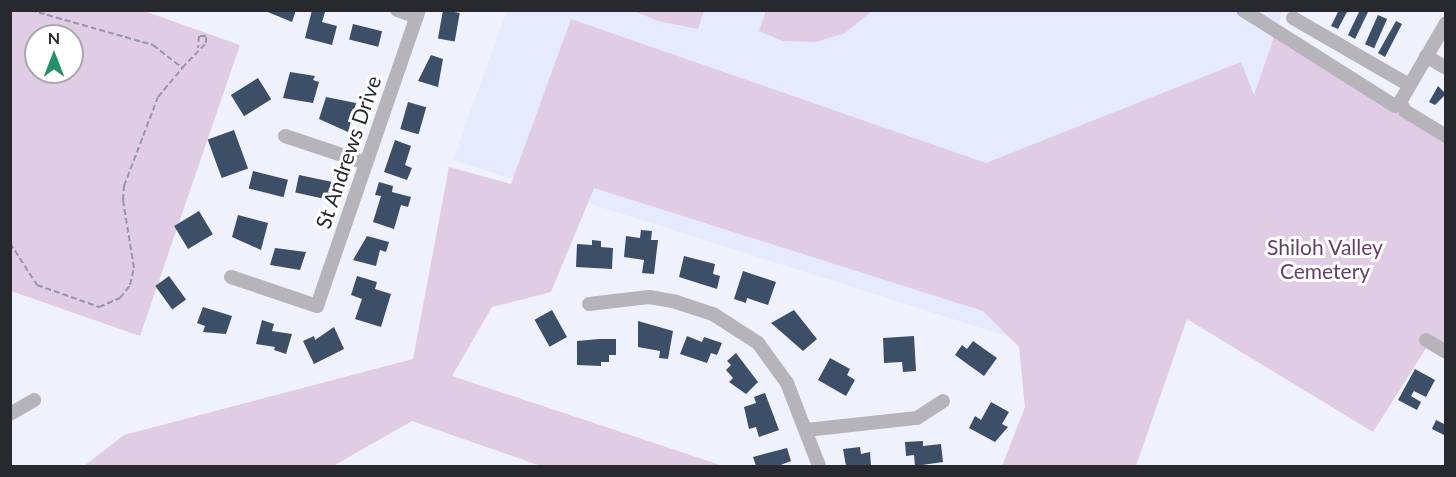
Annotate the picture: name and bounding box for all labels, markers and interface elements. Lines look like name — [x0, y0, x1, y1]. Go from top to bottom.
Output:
north arrow — [24, 24, 84, 84]
text: N — [48, 28, 60, 47]
street label: St Andrews Drive — [310, 72, 386, 232]
park label: Shiloh Valley Cemetery — [1267, 234, 1383, 284]

